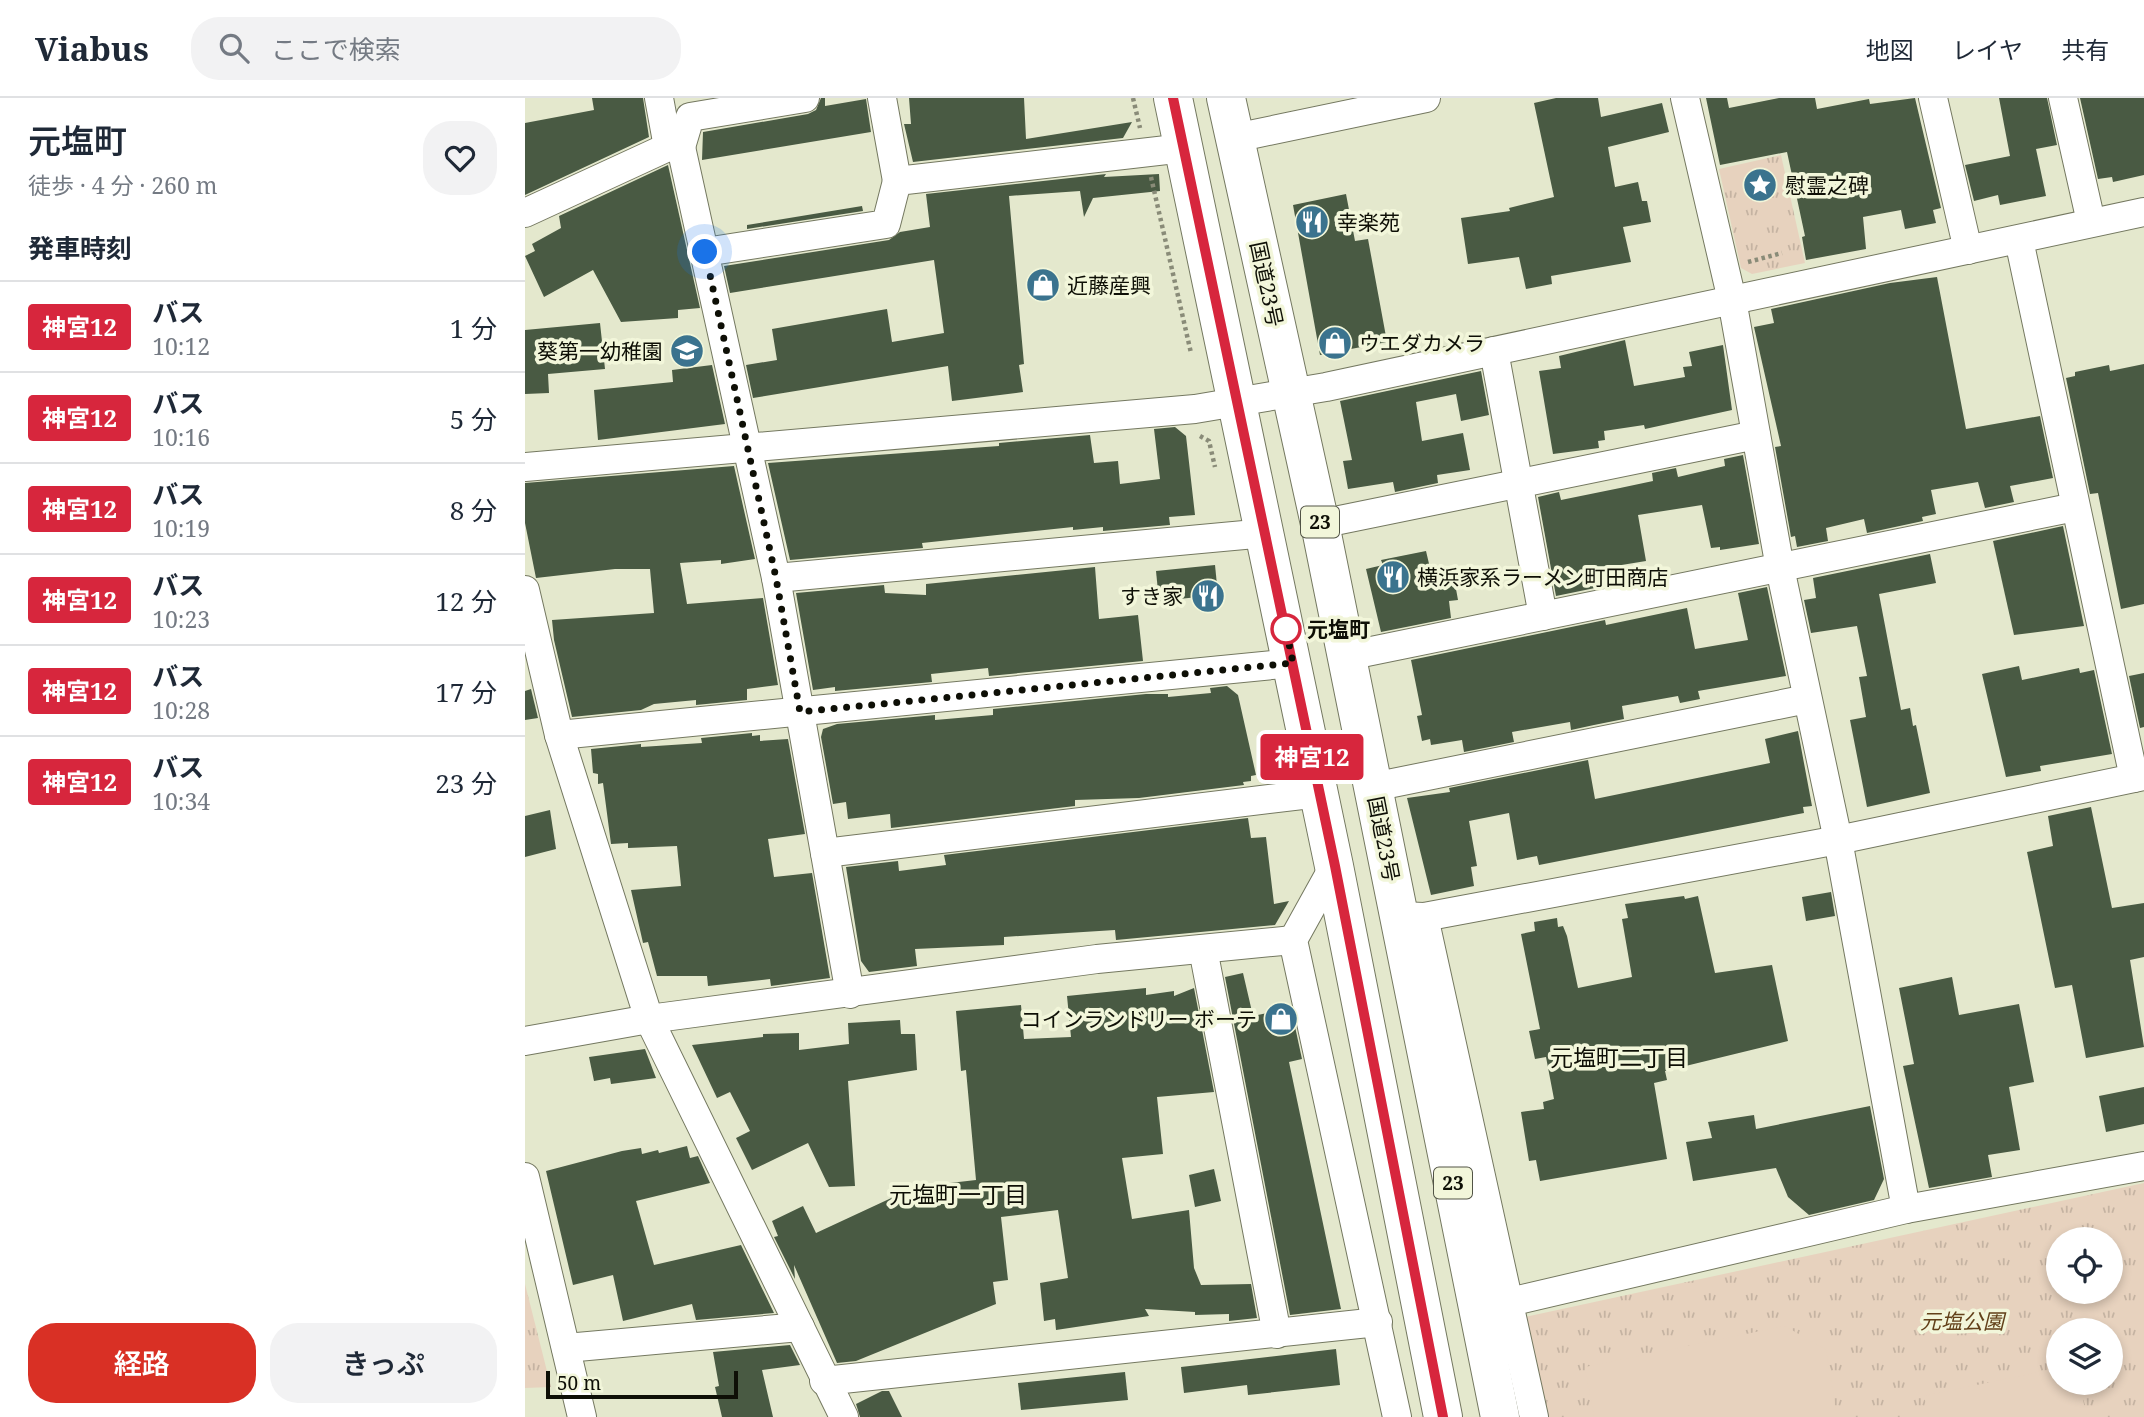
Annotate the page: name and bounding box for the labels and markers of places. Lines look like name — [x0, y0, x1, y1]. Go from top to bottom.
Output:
place icon: 慰霊之碑 — [1741, 166, 1779, 204]
place label: 慰霊之碑 — [1785, 171, 1869, 199]
restaurant icon: 幸楽苑 — [1293, 203, 1331, 241]
place label: 幸楽苑 — [1337, 208, 1400, 236]
shop icon: 近藤産興 — [1024, 266, 1062, 304]
place label: 近藤産興 — [1067, 271, 1151, 299]
shop icon: ウエダカメラ — [1316, 324, 1354, 362]
place label: ウエダカメラ — [1359, 329, 1485, 357]
school or university icon: 葵第一幼稚園 — [668, 332, 706, 370]
place label: 葵第一幼稚園 — [537, 337, 663, 365]
restaurant icon: 横浜家系ラーメン町田商店 — [1374, 558, 1412, 596]
place label: 横浜家系ラーメン町田商店 — [1417, 563, 1668, 591]
restaurant icon: すき家 — [1189, 577, 1227, 615]
place label: すき家 — [1120, 582, 1183, 610]
marker: 元塩町 — [1271, 614, 1301, 644]
place label: 元塩町 — [1307, 615, 1370, 643]
shop icon: コインランドリー ボーテ — [1262, 1000, 1300, 1038]
place label: コインランドリー ボーテ — [1021, 1005, 1257, 1033]

